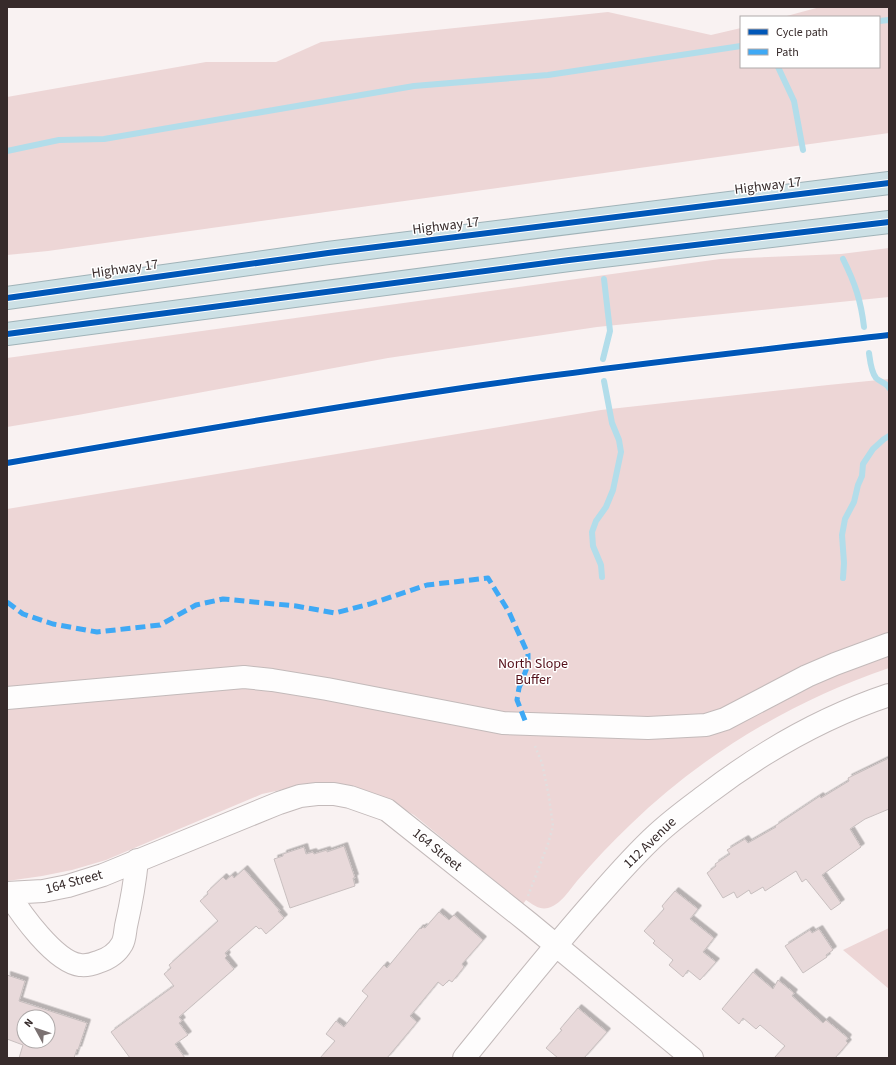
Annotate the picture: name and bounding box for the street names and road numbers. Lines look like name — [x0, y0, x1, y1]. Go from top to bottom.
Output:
street label: Highway 17 — [733, 172, 803, 200]
street label: Highway 17 — [411, 212, 481, 240]
street label: Highway 17 — [90, 254, 160, 284]
street label: 112 Avenue — [619, 813, 681, 873]
street label: 164 Street — [408, 824, 466, 876]
street label: 164 Street — [43, 865, 105, 899]

